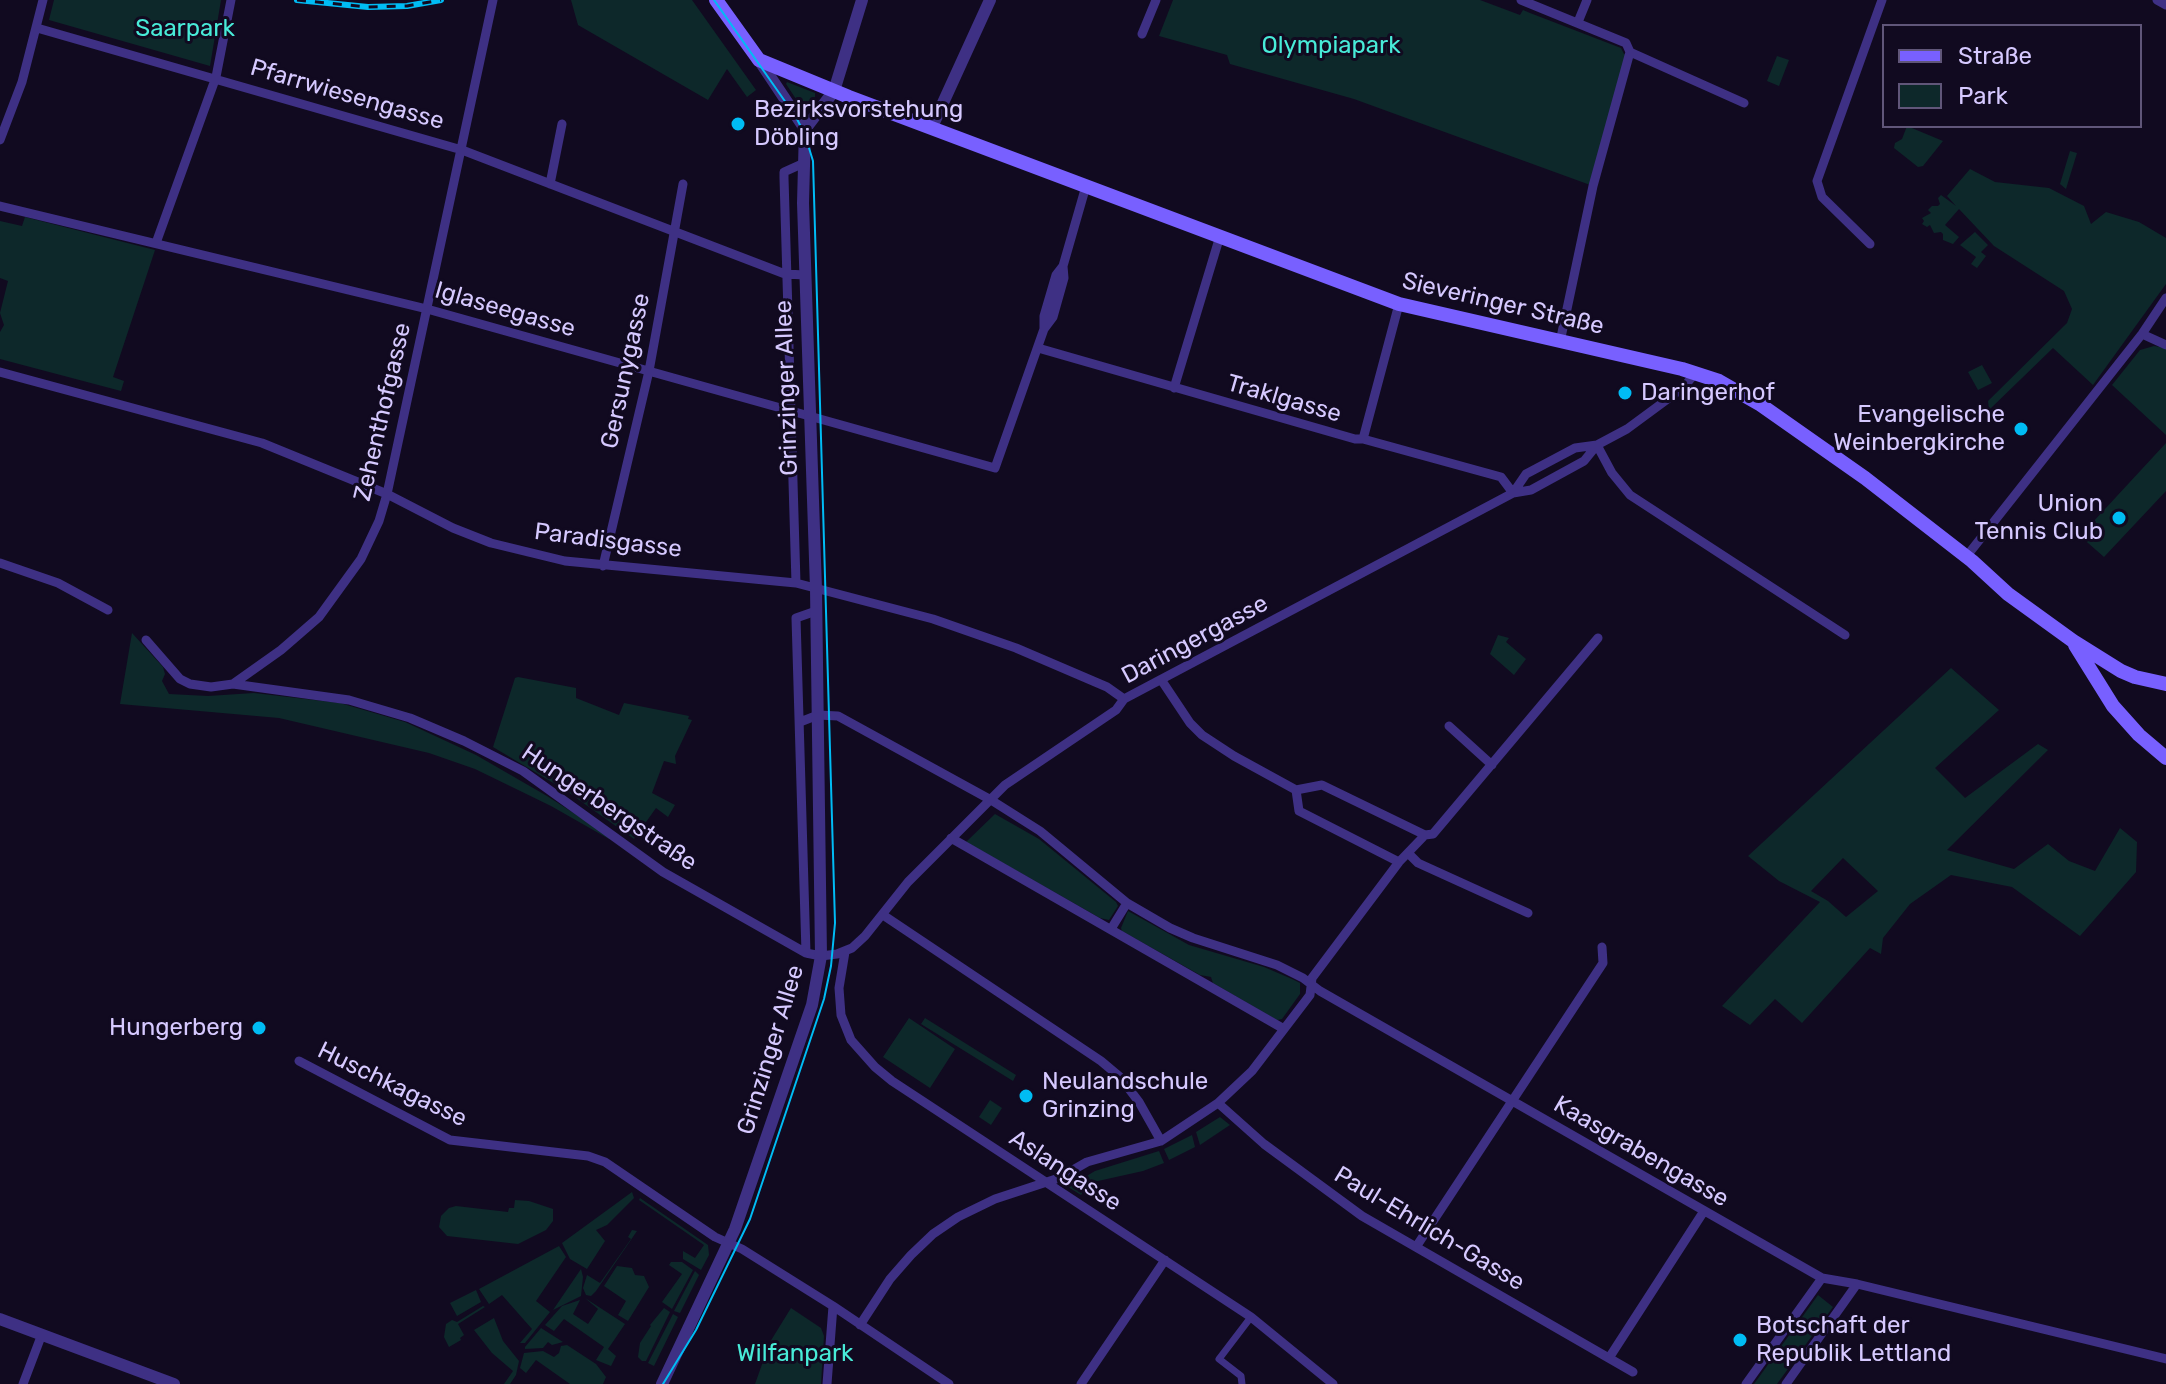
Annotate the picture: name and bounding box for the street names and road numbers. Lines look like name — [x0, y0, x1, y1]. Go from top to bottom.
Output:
street label: Pfarrwiesengasse — [247, 54, 447, 136]
street label: Sieveringer Straße — [1399, 267, 1607, 341]
street label: Iglaseegasse — [432, 276, 578, 344]
street label: Gersunygasse — [595, 291, 657, 451]
street label: Grinzinger Allee — [770, 300, 804, 476]
street label: Zehenthofgasse — [348, 320, 418, 504]
street label: Traklgasse — [1223, 369, 1345, 429]
street label: Paradisgasse — [533, 518, 683, 564]
street label: Daringergasse — [1117, 589, 1273, 691]
street label: Hungerbergstraße — [516, 739, 702, 877]
street label: Grinzinger Allee — [732, 962, 810, 1138]
street label: Huschkagasse — [313, 1036, 471, 1134]
street label: Kaasgrabengasse — [1548, 1090, 1734, 1214]
street label: Aslangasse — [1004, 1124, 1126, 1218]
street label: Paul-Ehrlich-Gasse — [1329, 1161, 1529, 1297]

